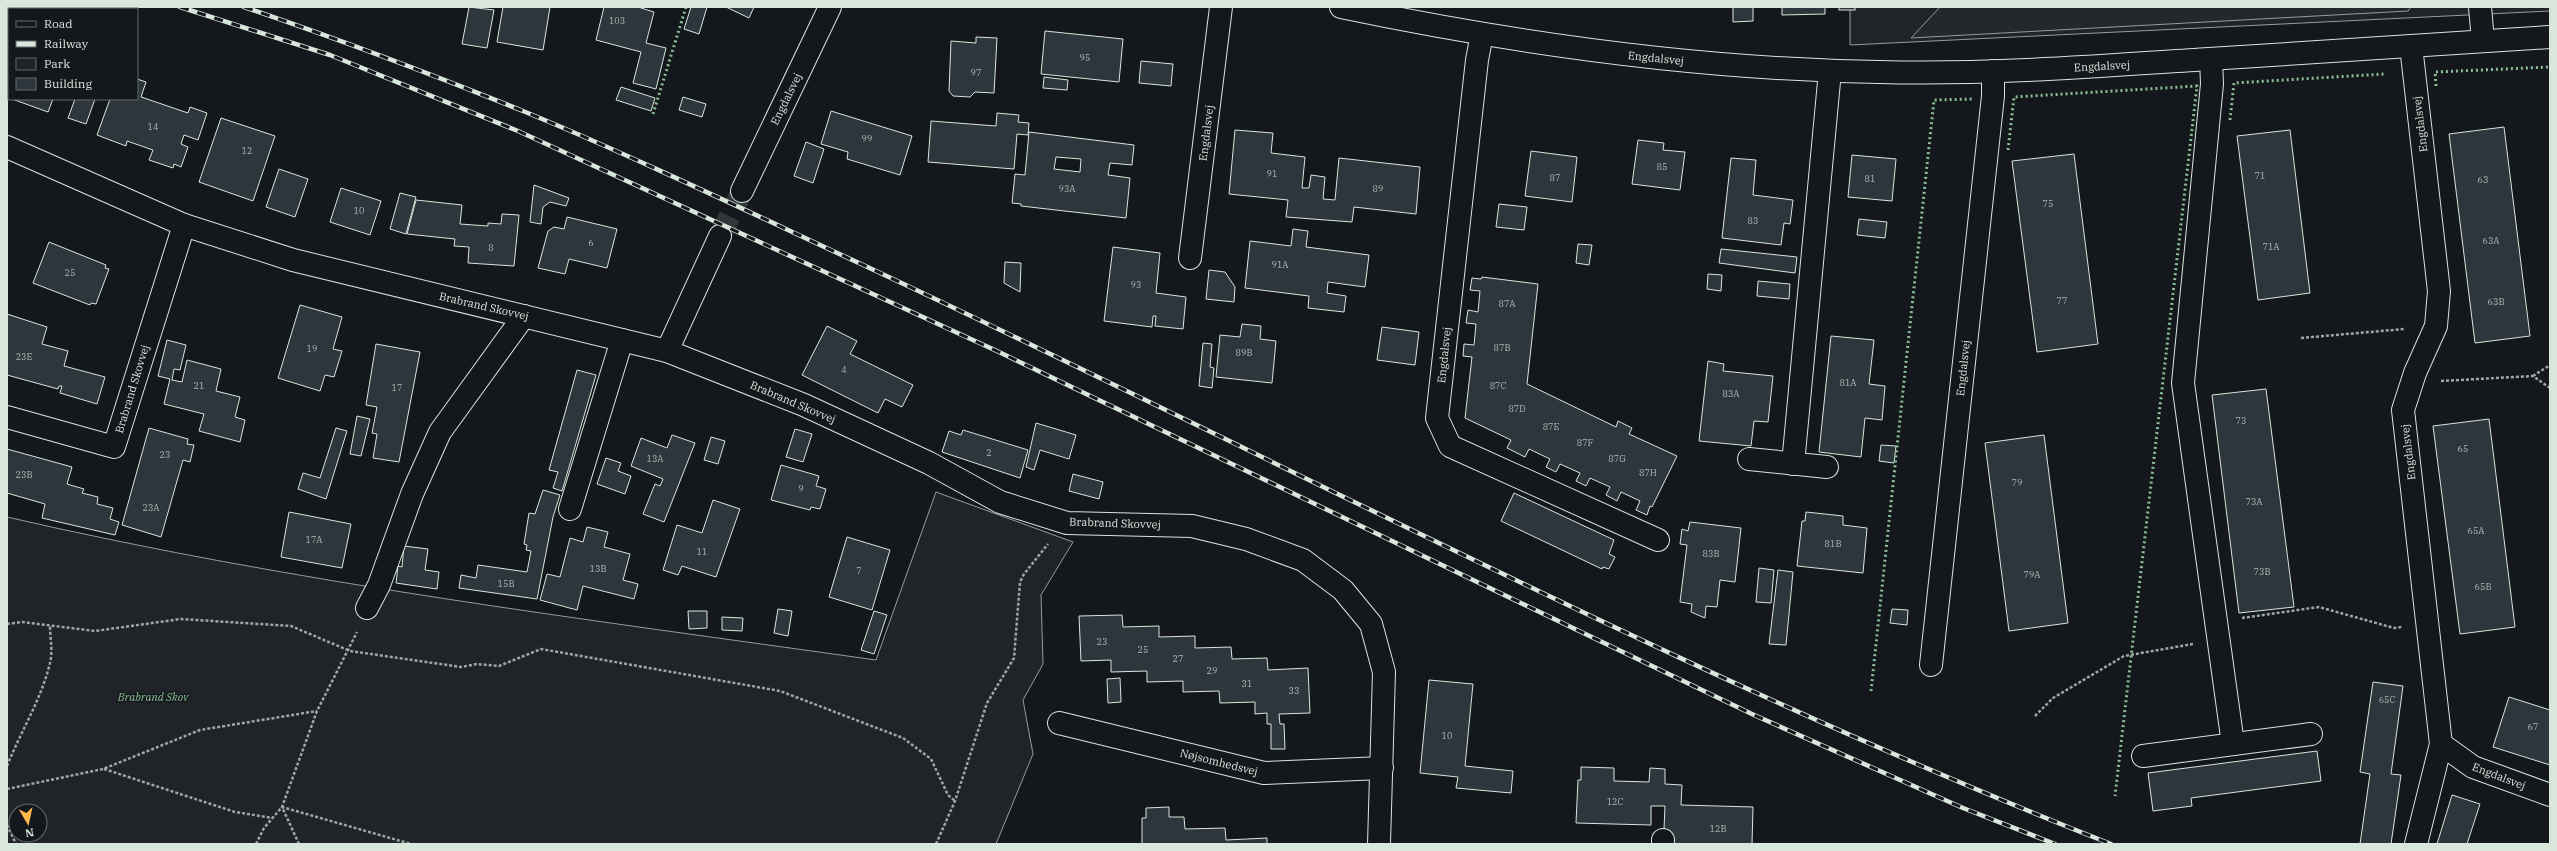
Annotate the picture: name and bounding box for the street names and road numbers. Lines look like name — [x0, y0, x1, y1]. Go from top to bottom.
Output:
street label: Engdalsvej — [1627, 48, 1685, 68]
street label: Engdalsvej — [2074, 58, 2130, 74]
street label: Engdalsvej — [767, 71, 805, 127]
street label: Engdalsvej — [2410, 95, 2430, 153]
street label: Engdalsvej — [1196, 104, 1216, 162]
street label: Brabrand Skovvej — [438, 289, 530, 323]
street label: Engdalsvej — [1434, 326, 1454, 384]
street label: Engdalsvej — [1953, 339, 1973, 397]
street label: Brabrand Skovvej — [112, 343, 152, 435]
street label: Brabrand Skovvej — [748, 378, 838, 426]
street label: Engdalsvej — [2398, 423, 2418, 481]
street label: Brabrand Skovvej — [1069, 514, 1161, 532]
street label: Nøjsomhedsvej — [1179, 746, 1259, 778]
street label: Engdalsvej — [2470, 759, 2528, 793]

